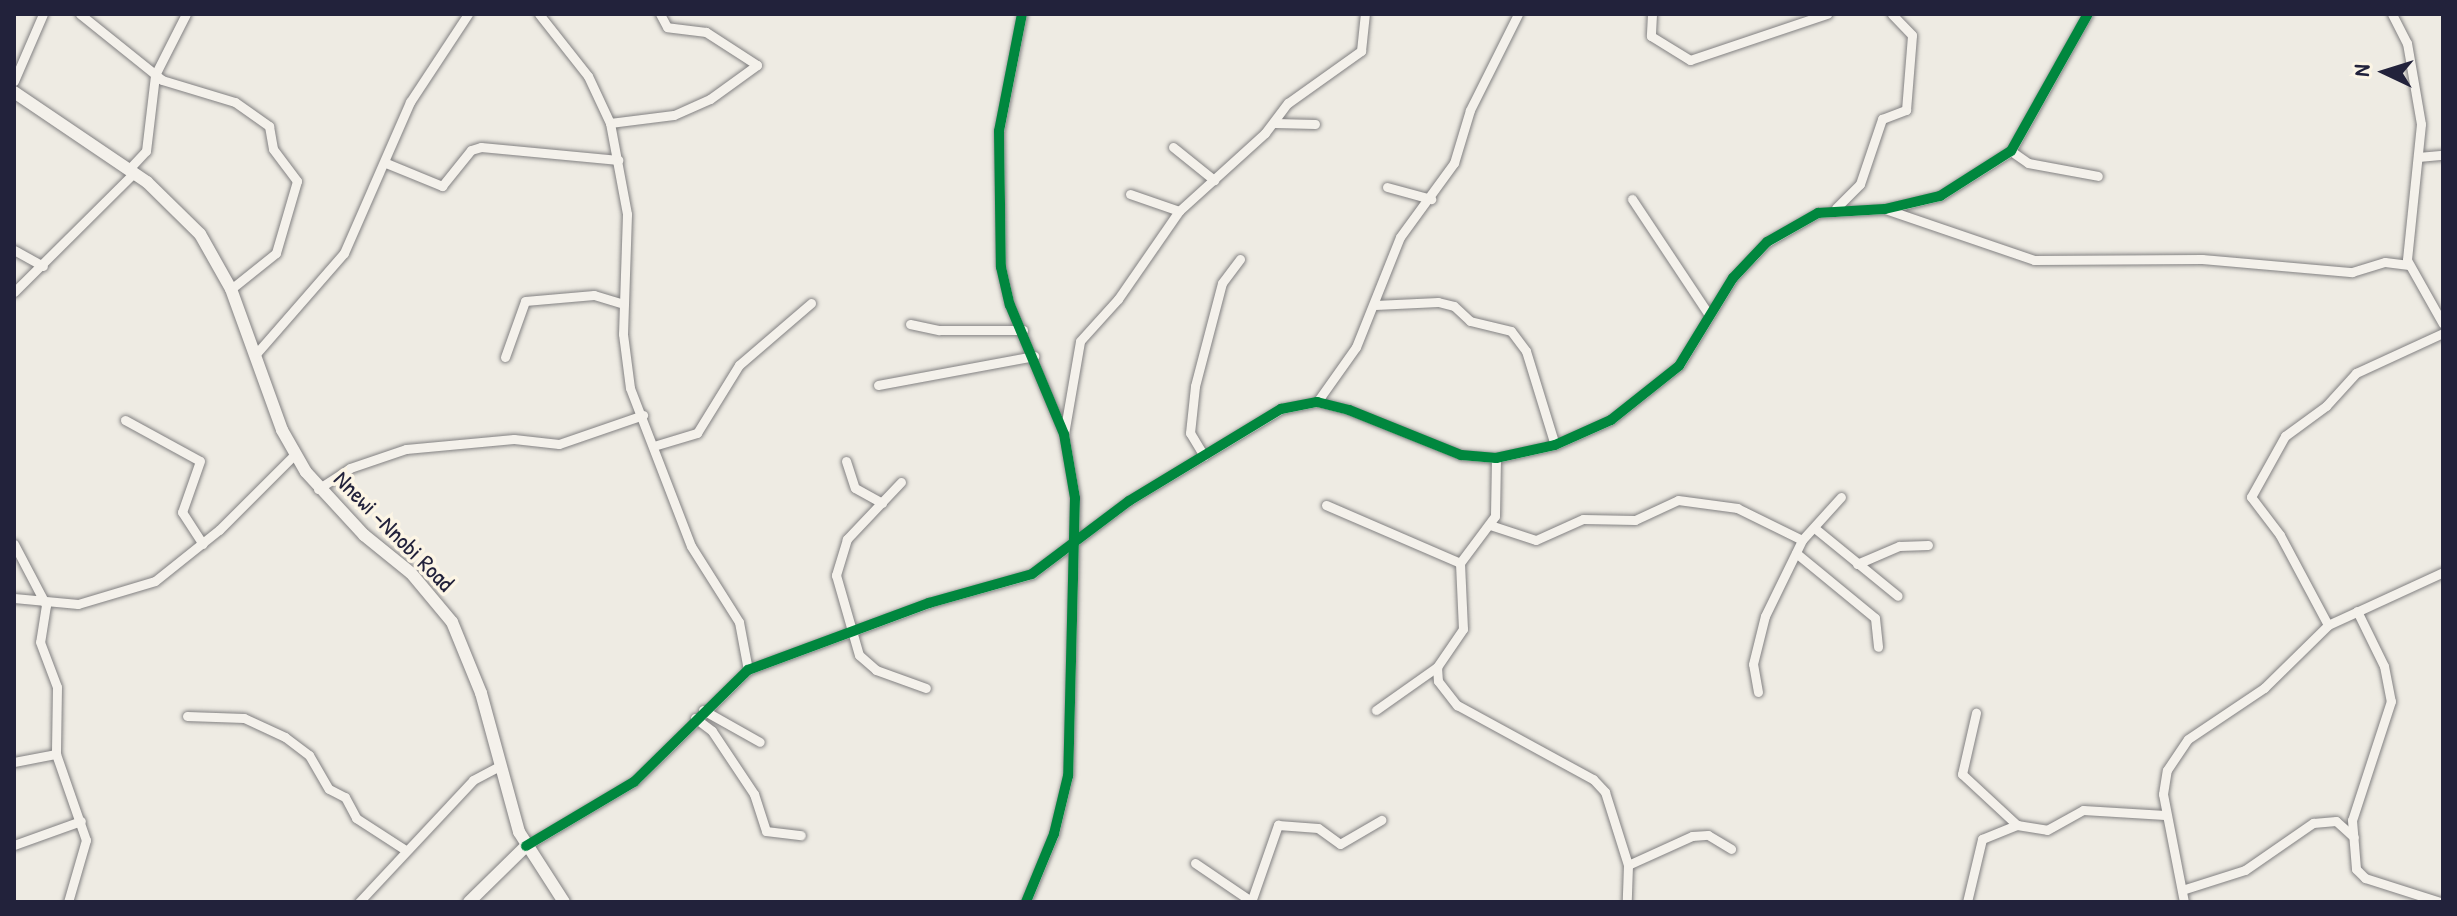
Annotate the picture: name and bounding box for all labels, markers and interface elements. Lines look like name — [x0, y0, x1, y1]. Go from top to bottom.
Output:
north arrow — [2345, 32, 2425, 112]
text: N — [2346, 63, 2376, 77]
street label: Nnewi -Nnobi Road — [328, 465, 460, 597]

